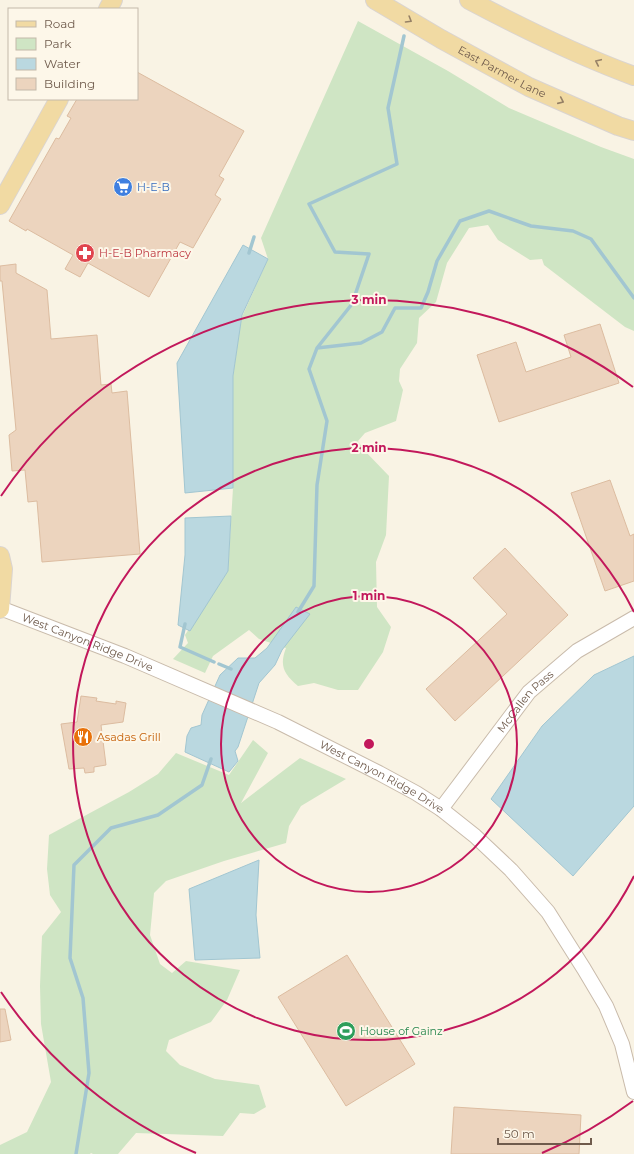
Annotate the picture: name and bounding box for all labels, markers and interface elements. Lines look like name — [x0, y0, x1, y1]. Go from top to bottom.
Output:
legend — [8, 8, 138, 100]
one-way arrow — [405, 15, 412, 23]
text: Road — [44, 16, 75, 31]
text: Park — [44, 36, 72, 51]
street label: East Parmer Lane — [456, 43, 549, 101]
text: Water — [44, 56, 81, 71]
one-way arrow — [594, 59, 602, 67]
text: Building — [44, 76, 95, 91]
one-way arrow — [556, 96, 564, 104]
supermarket icon: H-E-B — [112, 176, 134, 198]
place label: H-E-B — [137, 180, 170, 194]
pharmacy icon: H-E-B Pharmacy — [74, 242, 96, 264]
place label: H-E-B Pharmacy — [99, 246, 191, 260]
text: 3 min — [351, 292, 387, 307]
text: 2 min — [352, 440, 386, 455]
text: 1 min — [353, 588, 385, 603]
street label: West Canyon Ridge Drive — [20, 610, 156, 674]
street label: McCallen Pass — [494, 667, 557, 735]
restaurant icon: Asadas Grill — [72, 726, 94, 748]
place label: Asadas Grill — [97, 730, 161, 744]
street label: West Canyon Ridge Drive — [317, 737, 447, 816]
centre of rings — [362, 737, 376, 751]
sports icon: House of Gainz — [335, 1020, 357, 1042]
place label: House of Gainz — [360, 1024, 443, 1038]
scale bar — [498, 1120, 591, 1146]
text: 50 m — [504, 1126, 535, 1141]

